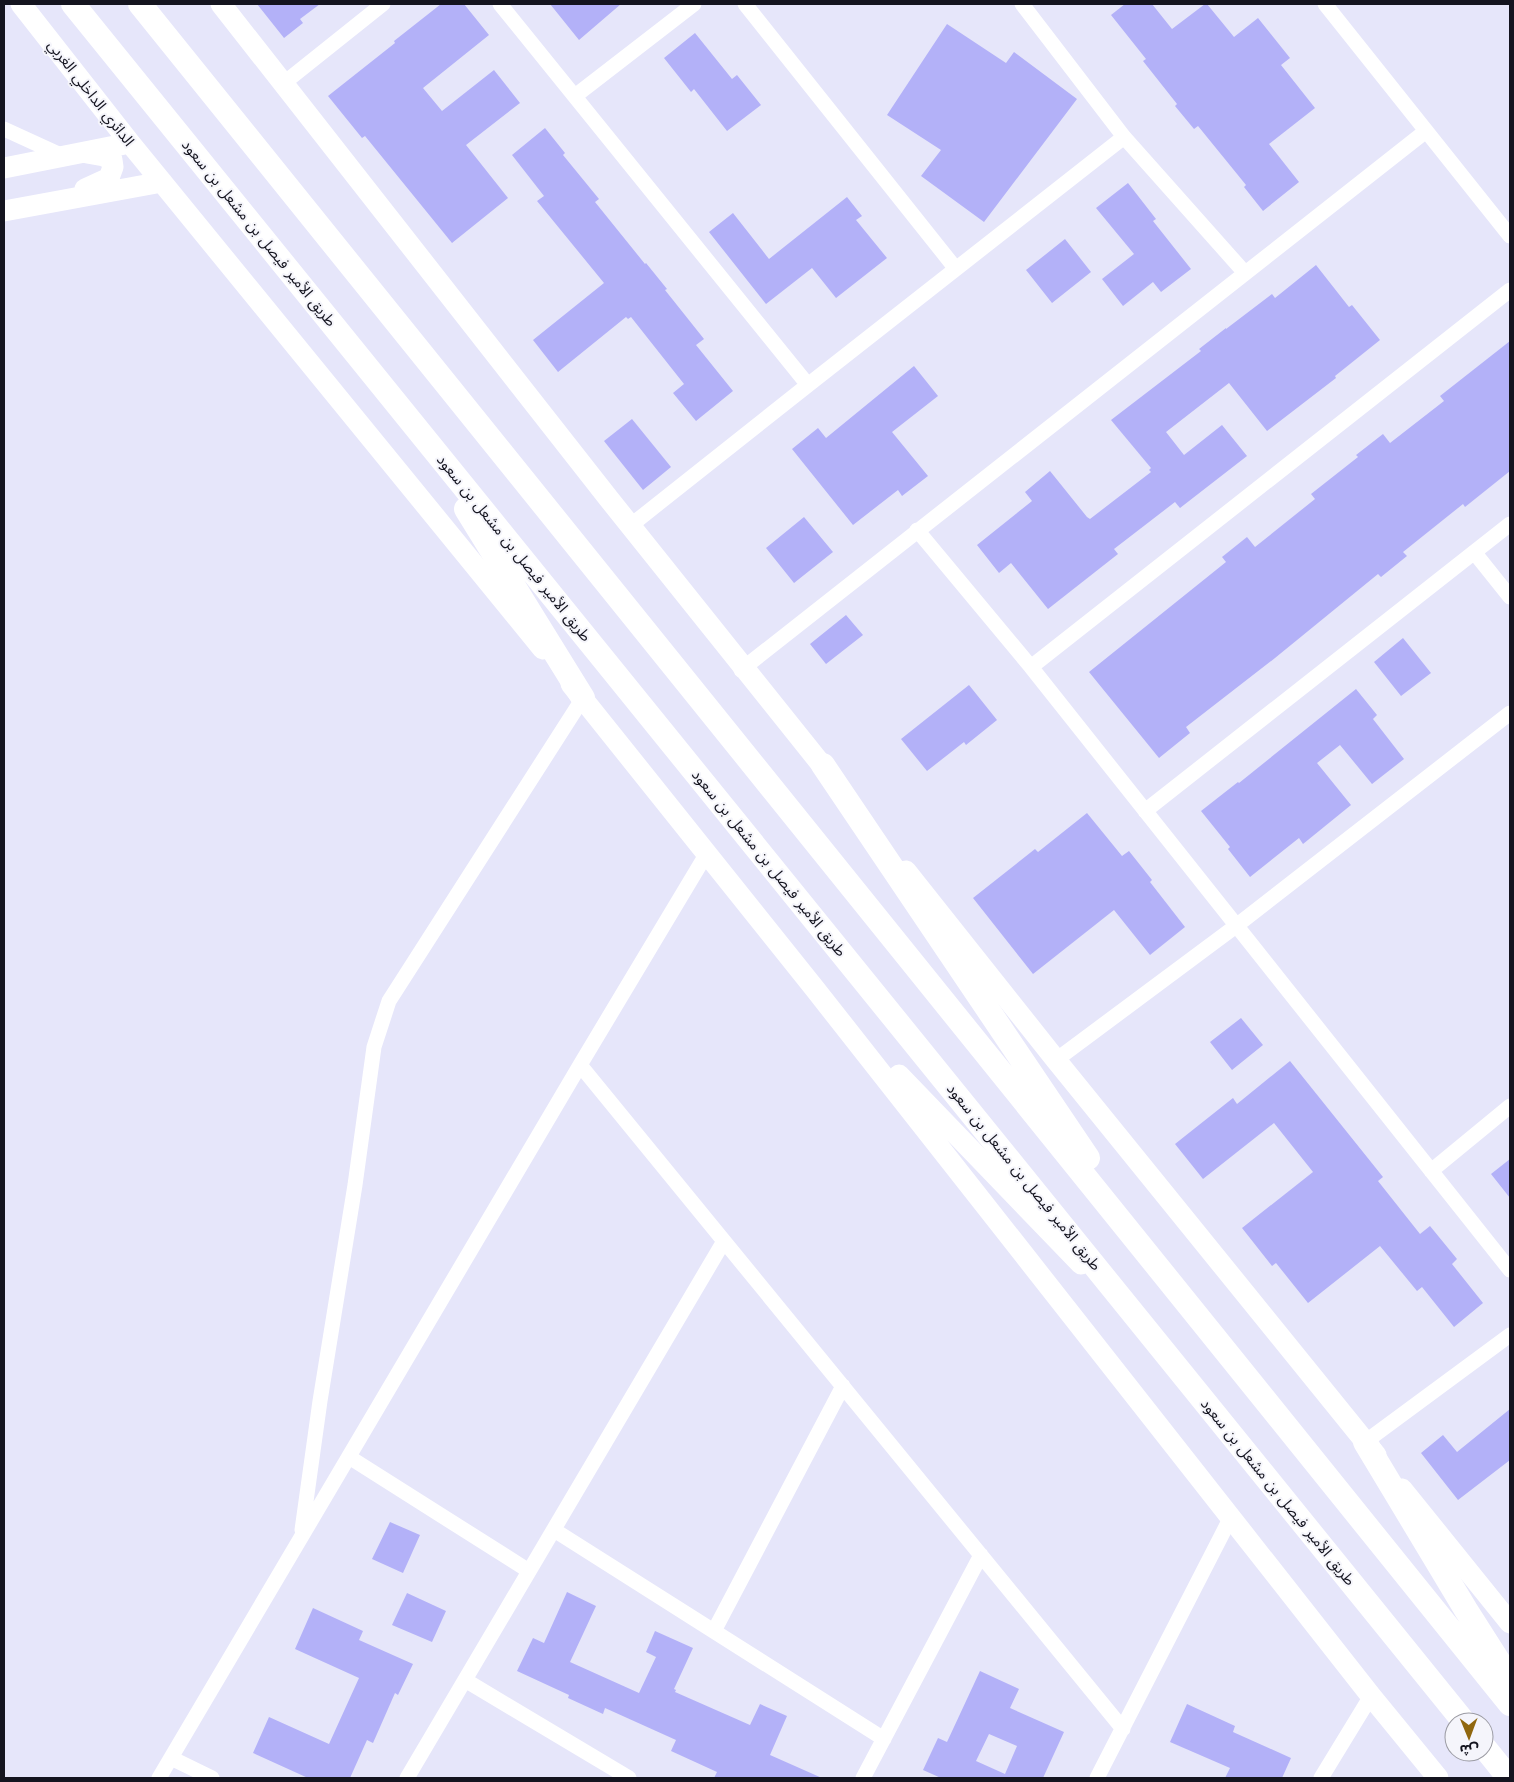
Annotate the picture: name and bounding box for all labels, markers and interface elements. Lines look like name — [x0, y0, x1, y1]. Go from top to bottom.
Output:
street label: الدائري الداخلي الغربي — [42, 36, 138, 151]
street label: طريق الأمير فيصل بن مشعل بن سعود — [177, 136, 340, 331]
street label: طريق الأمير فيصل بن مشعل بن سعود — [432, 451, 595, 646]
street label: طريق الأمير فيصل بن مشعل بن سعود — [687, 766, 850, 961]
street label: طريق الأمير فيصل بن مشعل بن سعود — [942, 1080, 1105, 1275]
street label: طريق الأمير فيصل بن مشعل بن سعود — [1196, 1395, 1359, 1590]
north arrow — [1444, 1712, 1494, 1762]
text: ش — [1459, 1742, 1479, 1758]

